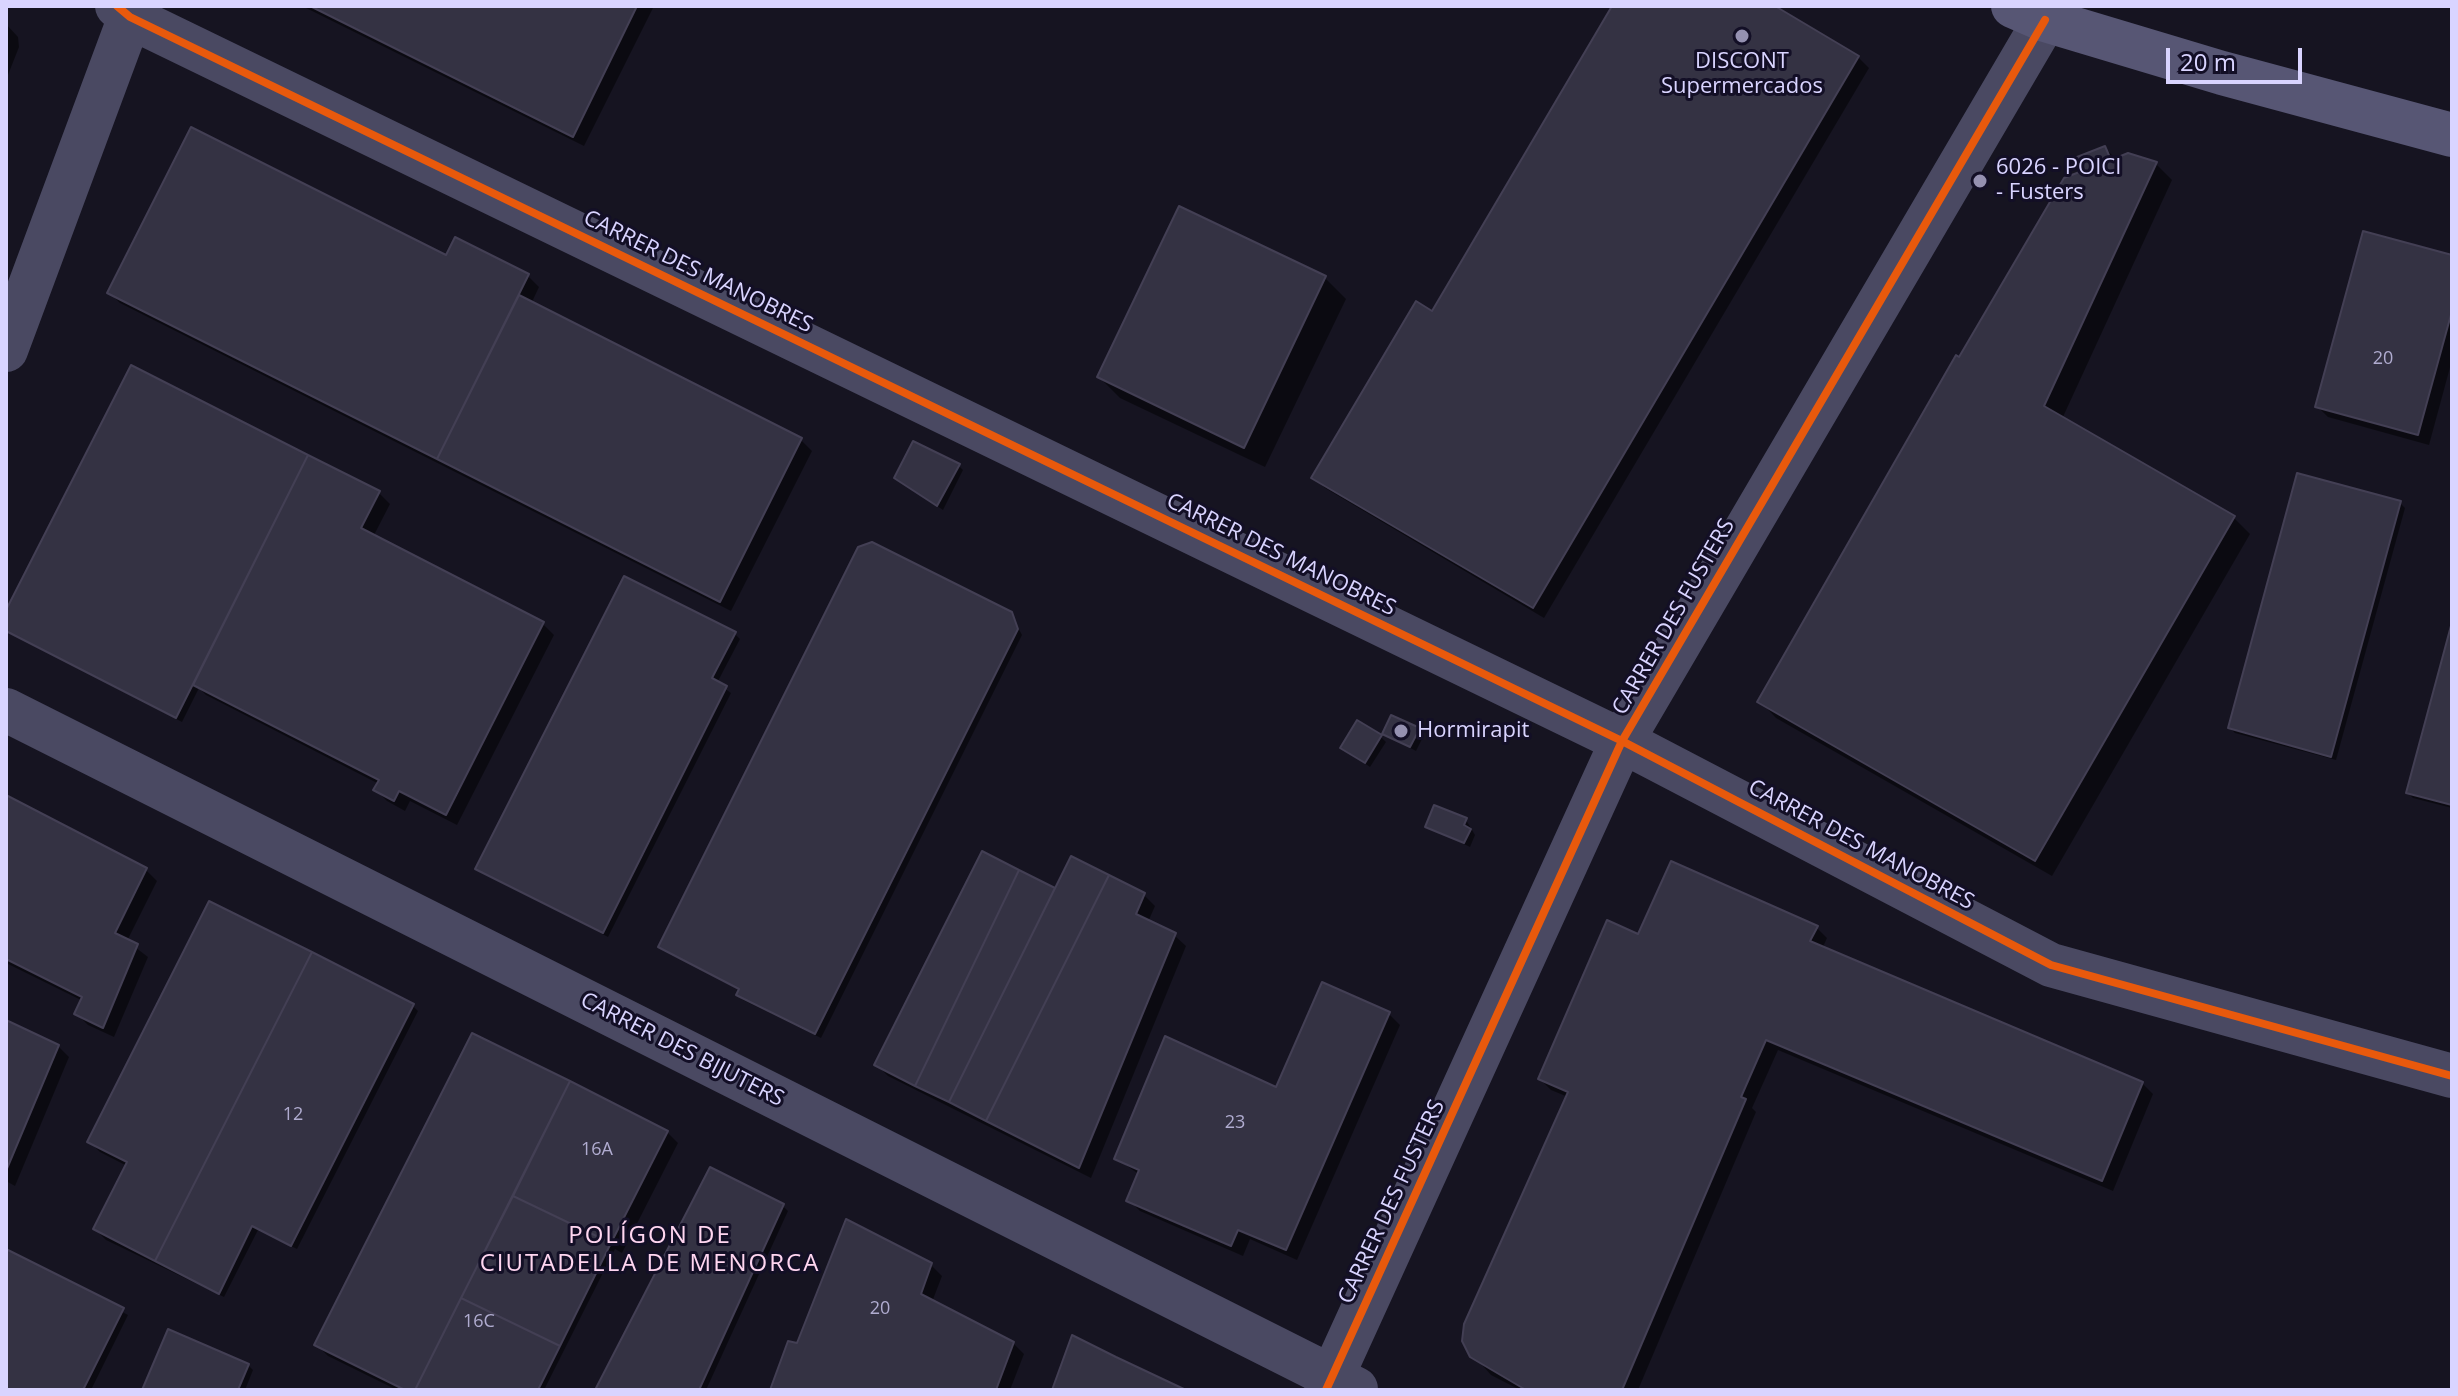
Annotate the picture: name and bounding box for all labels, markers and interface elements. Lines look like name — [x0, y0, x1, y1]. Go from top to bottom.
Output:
marker: DISCONT Supermercados — [1733, 27, 1751, 45]
scale bar — [2170, 32, 2306, 82]
text: 20 m — [2180, 45, 2236, 78]
place label: DISCONT Supermercados — [1661, 49, 1823, 100]
place label: 6026 - POICI - Fusters — [1996, 155, 2121, 206]
marker: 6026 - POICI - Fusters — [1971, 172, 1989, 190]
street label: CARRER DES MANOBRES — [579, 205, 817, 339]
house number: 20 — [2373, 348, 2393, 370]
street label: CARRER DES MANOBRES — [1162, 488, 1400, 622]
street label: CARRER DES FUSTERS — [1607, 514, 1741, 720]
place label: Hormirapit — [1417, 718, 1529, 744]
marker: Hormirapit — [1392, 722, 1410, 740]
street label: CARRER DES MANOBRES — [1744, 774, 1978, 916]
street label: CARRER DES BIJUTERS — [576, 987, 788, 1113]
street label: CARRER DES FUSTERS — [1333, 1096, 1451, 1308]
house number: 12 — [283, 1104, 303, 1126]
house number: 23 — [1225, 1112, 1245, 1134]
house number: 16A — [581, 1139, 613, 1161]
district label: POLÍGON DE CIUTADELLA DE MENORCA — [480, 1222, 820, 1278]
house number: 20 — [870, 1298, 890, 1320]
house number: 16C — [463, 1311, 495, 1333]

